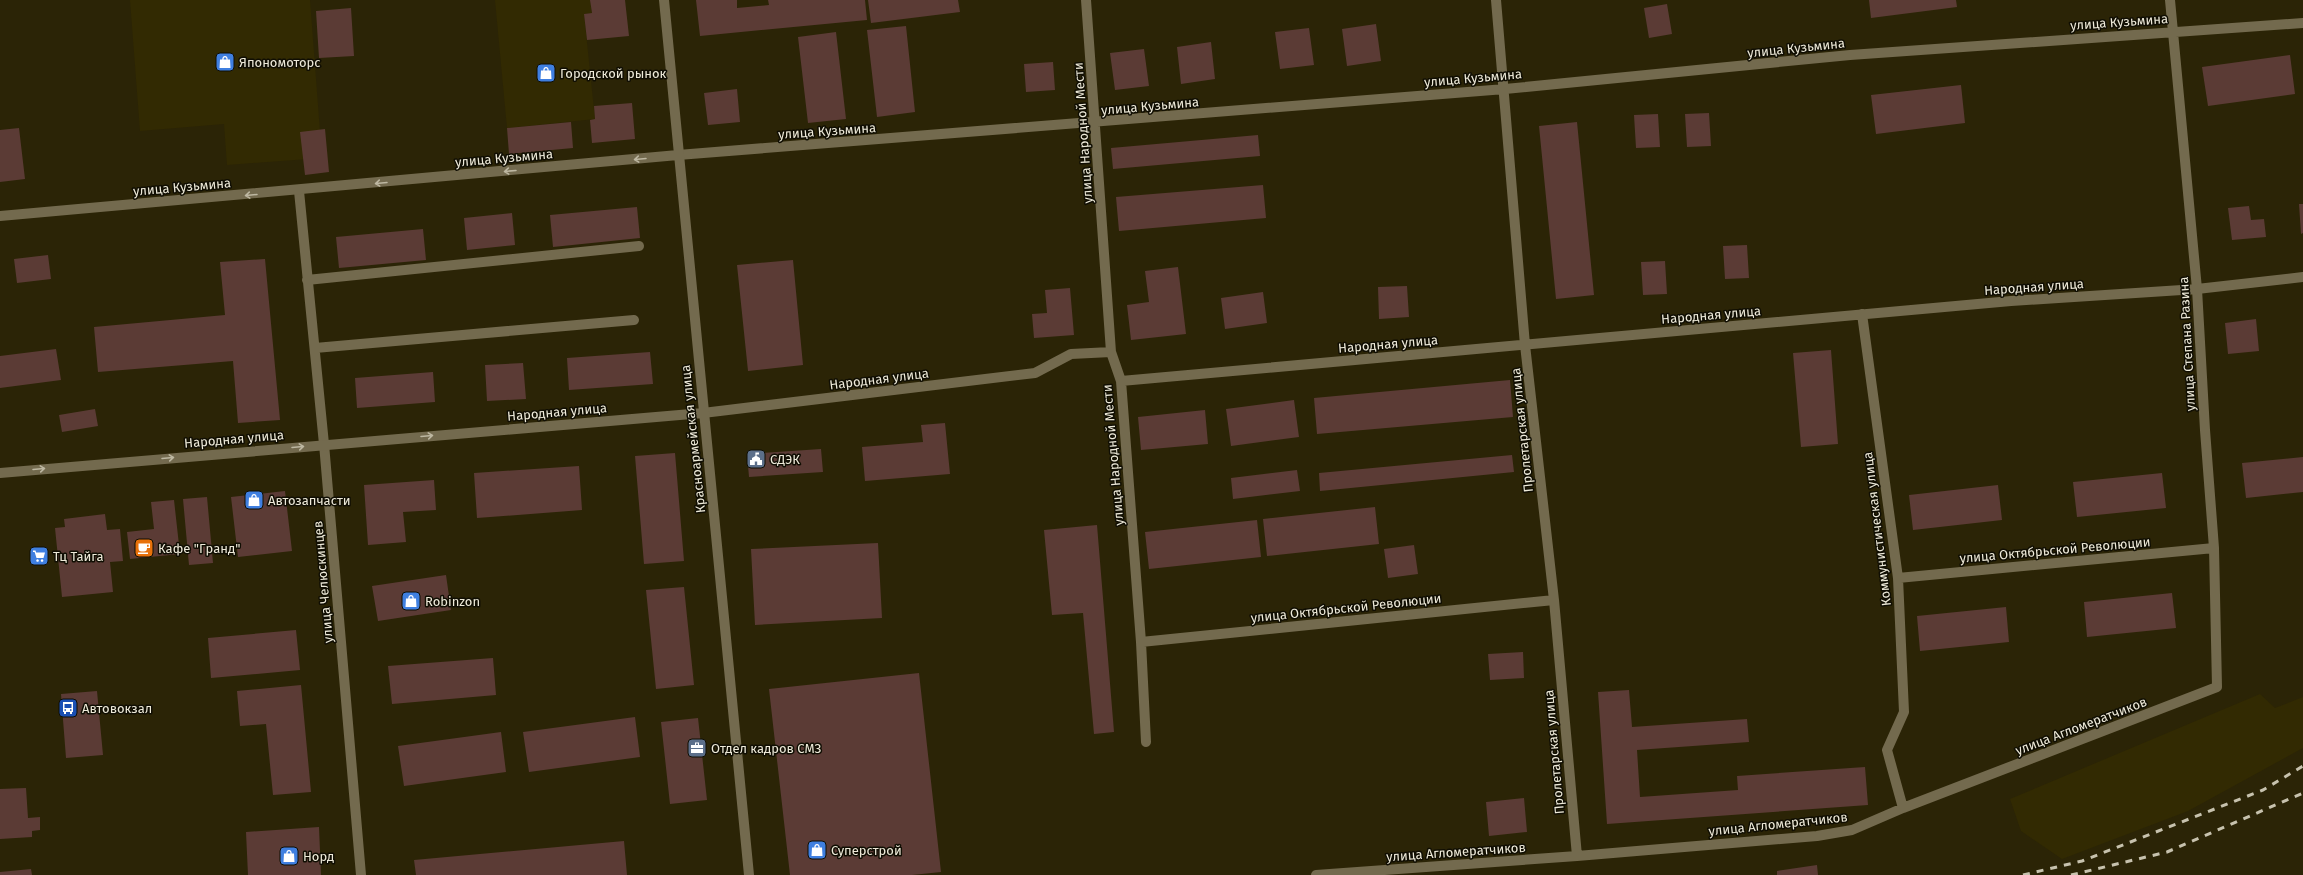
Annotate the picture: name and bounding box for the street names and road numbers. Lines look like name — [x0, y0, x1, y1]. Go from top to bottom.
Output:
street label: улица Кузьмина — [2070, 11, 2168, 33]
street label: улица Кузьмина — [1746, 35, 1846, 61]
street label: улица Народной Мести — [1071, 62, 1095, 204]
street label: улица Кузьмина — [1424, 66, 1522, 90]
street label: улица Кузьмина — [1101, 94, 1199, 118]
street label: улица Кузьмина — [778, 120, 876, 142]
street label: улица Кузьмина — [455, 146, 553, 170]
street label: улица Кузьмина — [133, 175, 231, 199]
street label: Народная улица — [1984, 276, 2084, 298]
street label: улица Степана Разина — [2176, 276, 2198, 412]
street label: Народная улица — [1661, 303, 1761, 327]
street label: Народная улица — [1338, 332, 1438, 356]
street label: Красноармейская улица — [678, 364, 708, 514]
street label: Народная улица — [828, 365, 930, 393]
street label: Пролетарская улица — [1508, 367, 1536, 493]
street label: улица Народной Мести — [1099, 384, 1127, 526]
street label: Народная улица — [507, 400, 607, 424]
street label: Народная улица — [184, 427, 284, 451]
street label: Коммунистическая улица — [1860, 451, 1894, 607]
street label: улица Челюскинцев — [310, 520, 336, 644]
street label: улица Октябрьской Революции — [1959, 534, 2151, 566]
street label: улица Октябрьской Революции — [1250, 591, 1442, 625]
street label: Пролетарская улица — [1541, 689, 1567, 815]
street label: улица Агломератчиков — [2013, 694, 2149, 758]
street label: улица Агломератчиков — [1708, 809, 1848, 839]
street label: улица Агломератчиков — [1386, 840, 1526, 864]

